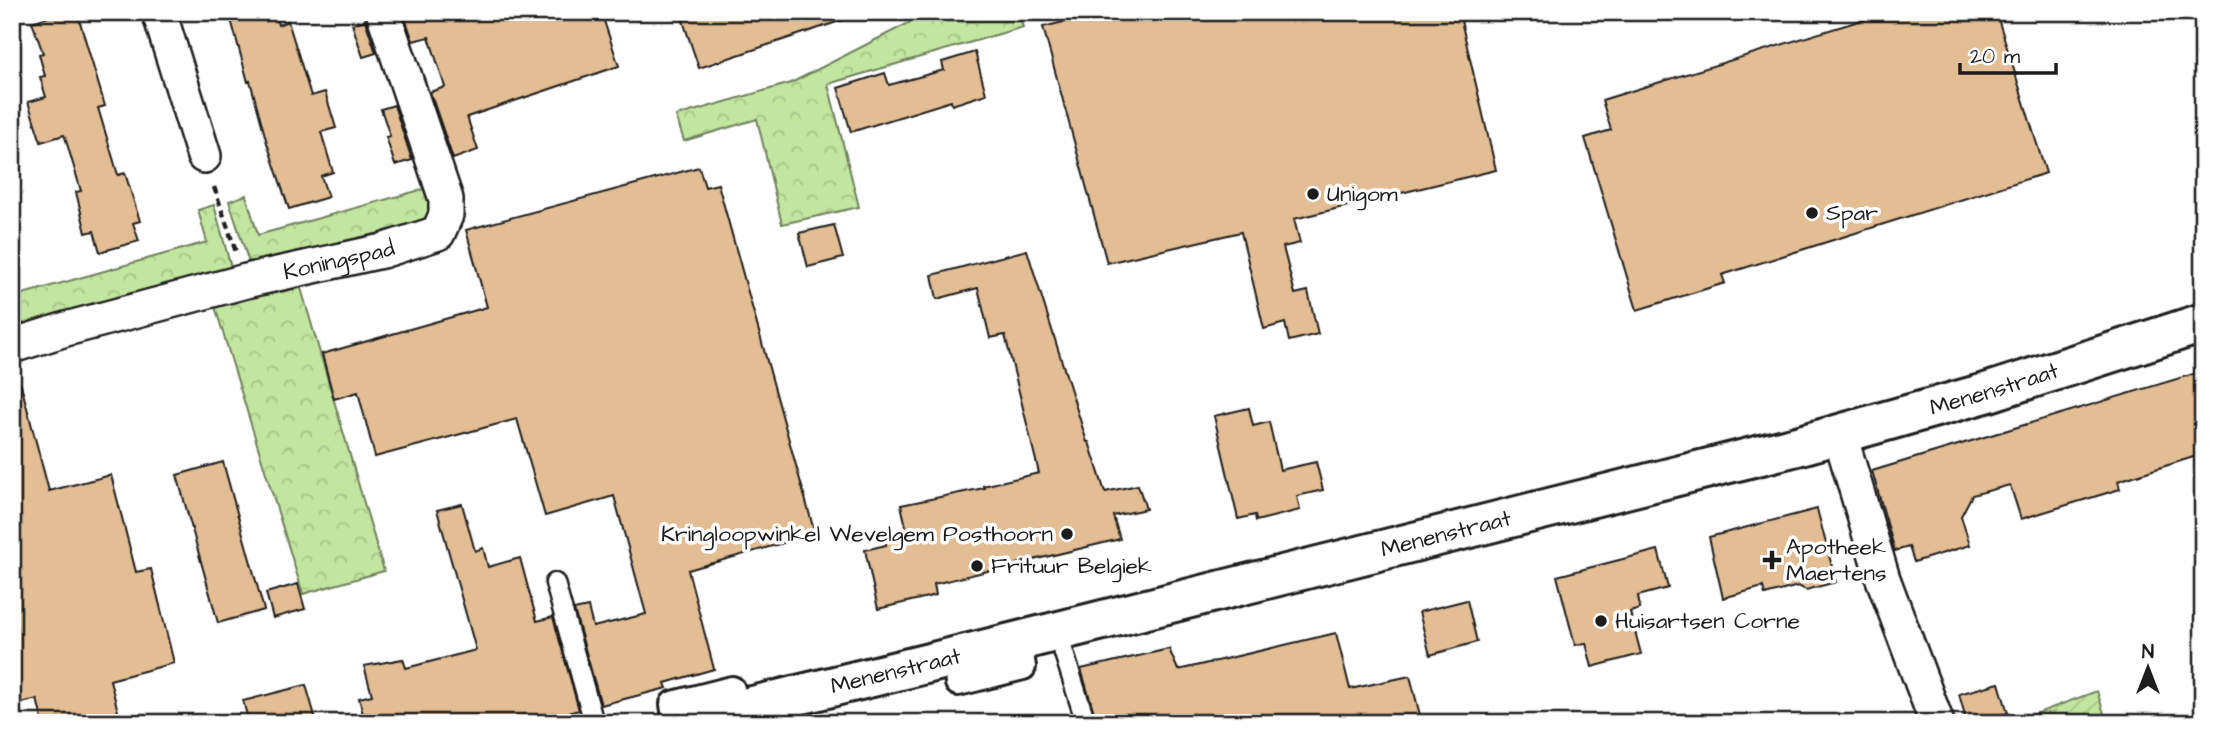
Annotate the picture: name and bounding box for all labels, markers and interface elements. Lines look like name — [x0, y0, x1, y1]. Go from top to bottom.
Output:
scale bar — [1960, 32, 2056, 76]
text: 20 m — [1970, 42, 2021, 71]
place label: Unigom — [1327, 178, 1398, 211]
marker: Unigom — [1305, 186, 1321, 202]
place label: Spar — [1826, 197, 1878, 229]
marker: Spar — [1804, 205, 1820, 221]
street label: Koningspad — [280, 232, 399, 288]
street label: Menenstraat — [1926, 354, 2063, 424]
street label: Menenstraat — [1377, 502, 1515, 566]
place label: Kringloopwinkel Wevelgem Posthoorn — [661, 518, 1053, 551]
marker: Kringloopwinkel Wevelgem Posthoorn — [1059, 526, 1075, 542]
place label: Apotheek Maertens — [1786, 531, 1887, 589]
place label: Frituur Belgiek — [991, 550, 1152, 583]
marker: Apotheek Maertens — [1764, 552, 1780, 568]
marker: Frituur Belgiek — [969, 558, 985, 574]
place label: Huisartsen Corne — [1615, 605, 1800, 637]
marker: Huisartsen Corne — [1593, 613, 1609, 629]
north arrow — [2114, 634, 2184, 704]
text: N — [2142, 639, 2154, 666]
street label: Menenstraat — [827, 640, 965, 702]

